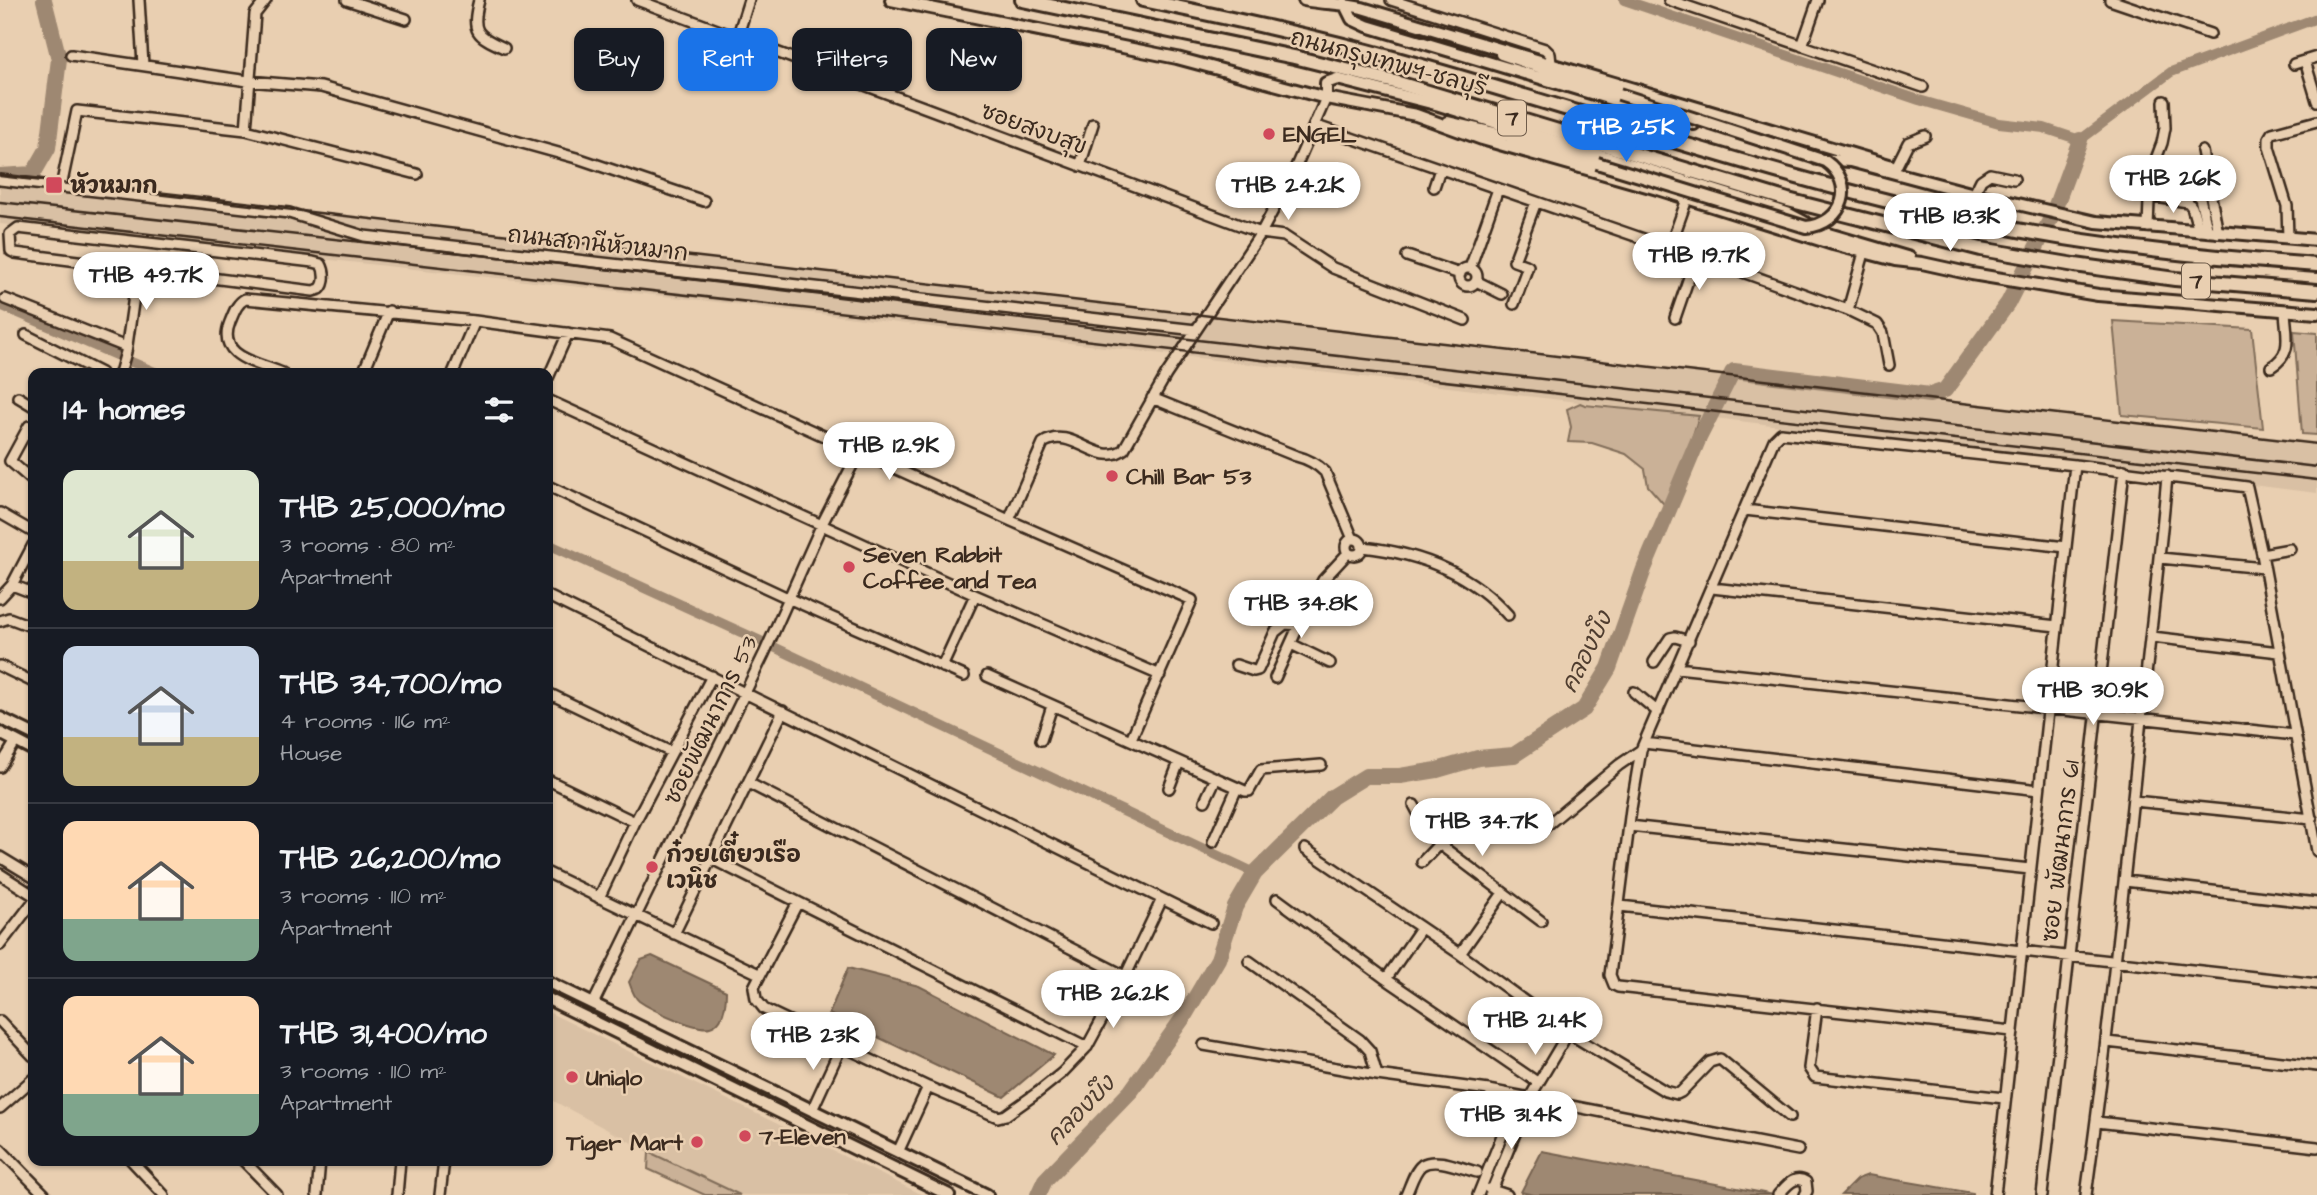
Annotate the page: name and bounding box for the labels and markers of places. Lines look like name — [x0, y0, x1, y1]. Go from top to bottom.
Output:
pin: THB 25K — [1561, 104, 1691, 164]
place label: ENGEL — [1283, 119, 1357, 151]
marker: ENGEL — [1261, 126, 1277, 142]
pin: THB 26K — [2108, 156, 2238, 215]
pin: THB 24.2K — [1208, 162, 1368, 222]
place label: หัวหมาก — [70, 170, 158, 202]
marker: หัวหมาก — [44, 175, 64, 195]
pin: THB 18.3K — [1870, 194, 2030, 253]
pin: THB 19.7K — [1619, 232, 1779, 292]
pin: THB 49.7K — [66, 252, 226, 312]
pin: THB 12.9K — [809, 422, 969, 482]
place label: Chill Bar 53 — [1126, 461, 1252, 493]
marker: Chill Bar 53 — [1104, 468, 1120, 484]
place label: Seven Rabbit Coffee and Tea — [862, 539, 1037, 597]
marker: Seven Rabbit Coffee and Tea — [841, 559, 857, 575]
pin: THB 34.8K — [1221, 580, 1381, 640]
pin: THB 30.9K — [2013, 668, 2173, 727]
pin: THB 34.7K — [1402, 798, 1562, 858]
place label: ก๋วยเตี๋ยวเรือ เวนิช — [666, 831, 801, 897]
marker: ก๋วยเตี๋ยวเรือ เวนิช — [644, 859, 660, 875]
pin: THB 26.2K — [1033, 970, 1193, 1030]
pin: THB 21.4K — [1455, 998, 1615, 1057]
pin: THB 23K — [748, 1012, 878, 1072]
place label: Uniqlo — [586, 1062, 642, 1094]
marker: Uniqlo — [564, 1069, 580, 1085]
pin: THB 31.4K — [1431, 1092, 1591, 1151]
place label: 7-Eleven — [758, 1121, 846, 1153]
place label: Tiger Mart — [565, 1127, 684, 1160]
marker: 7-Eleven — [737, 1128, 753, 1144]
marker: Tiger Mart — [689, 1134, 705, 1150]

